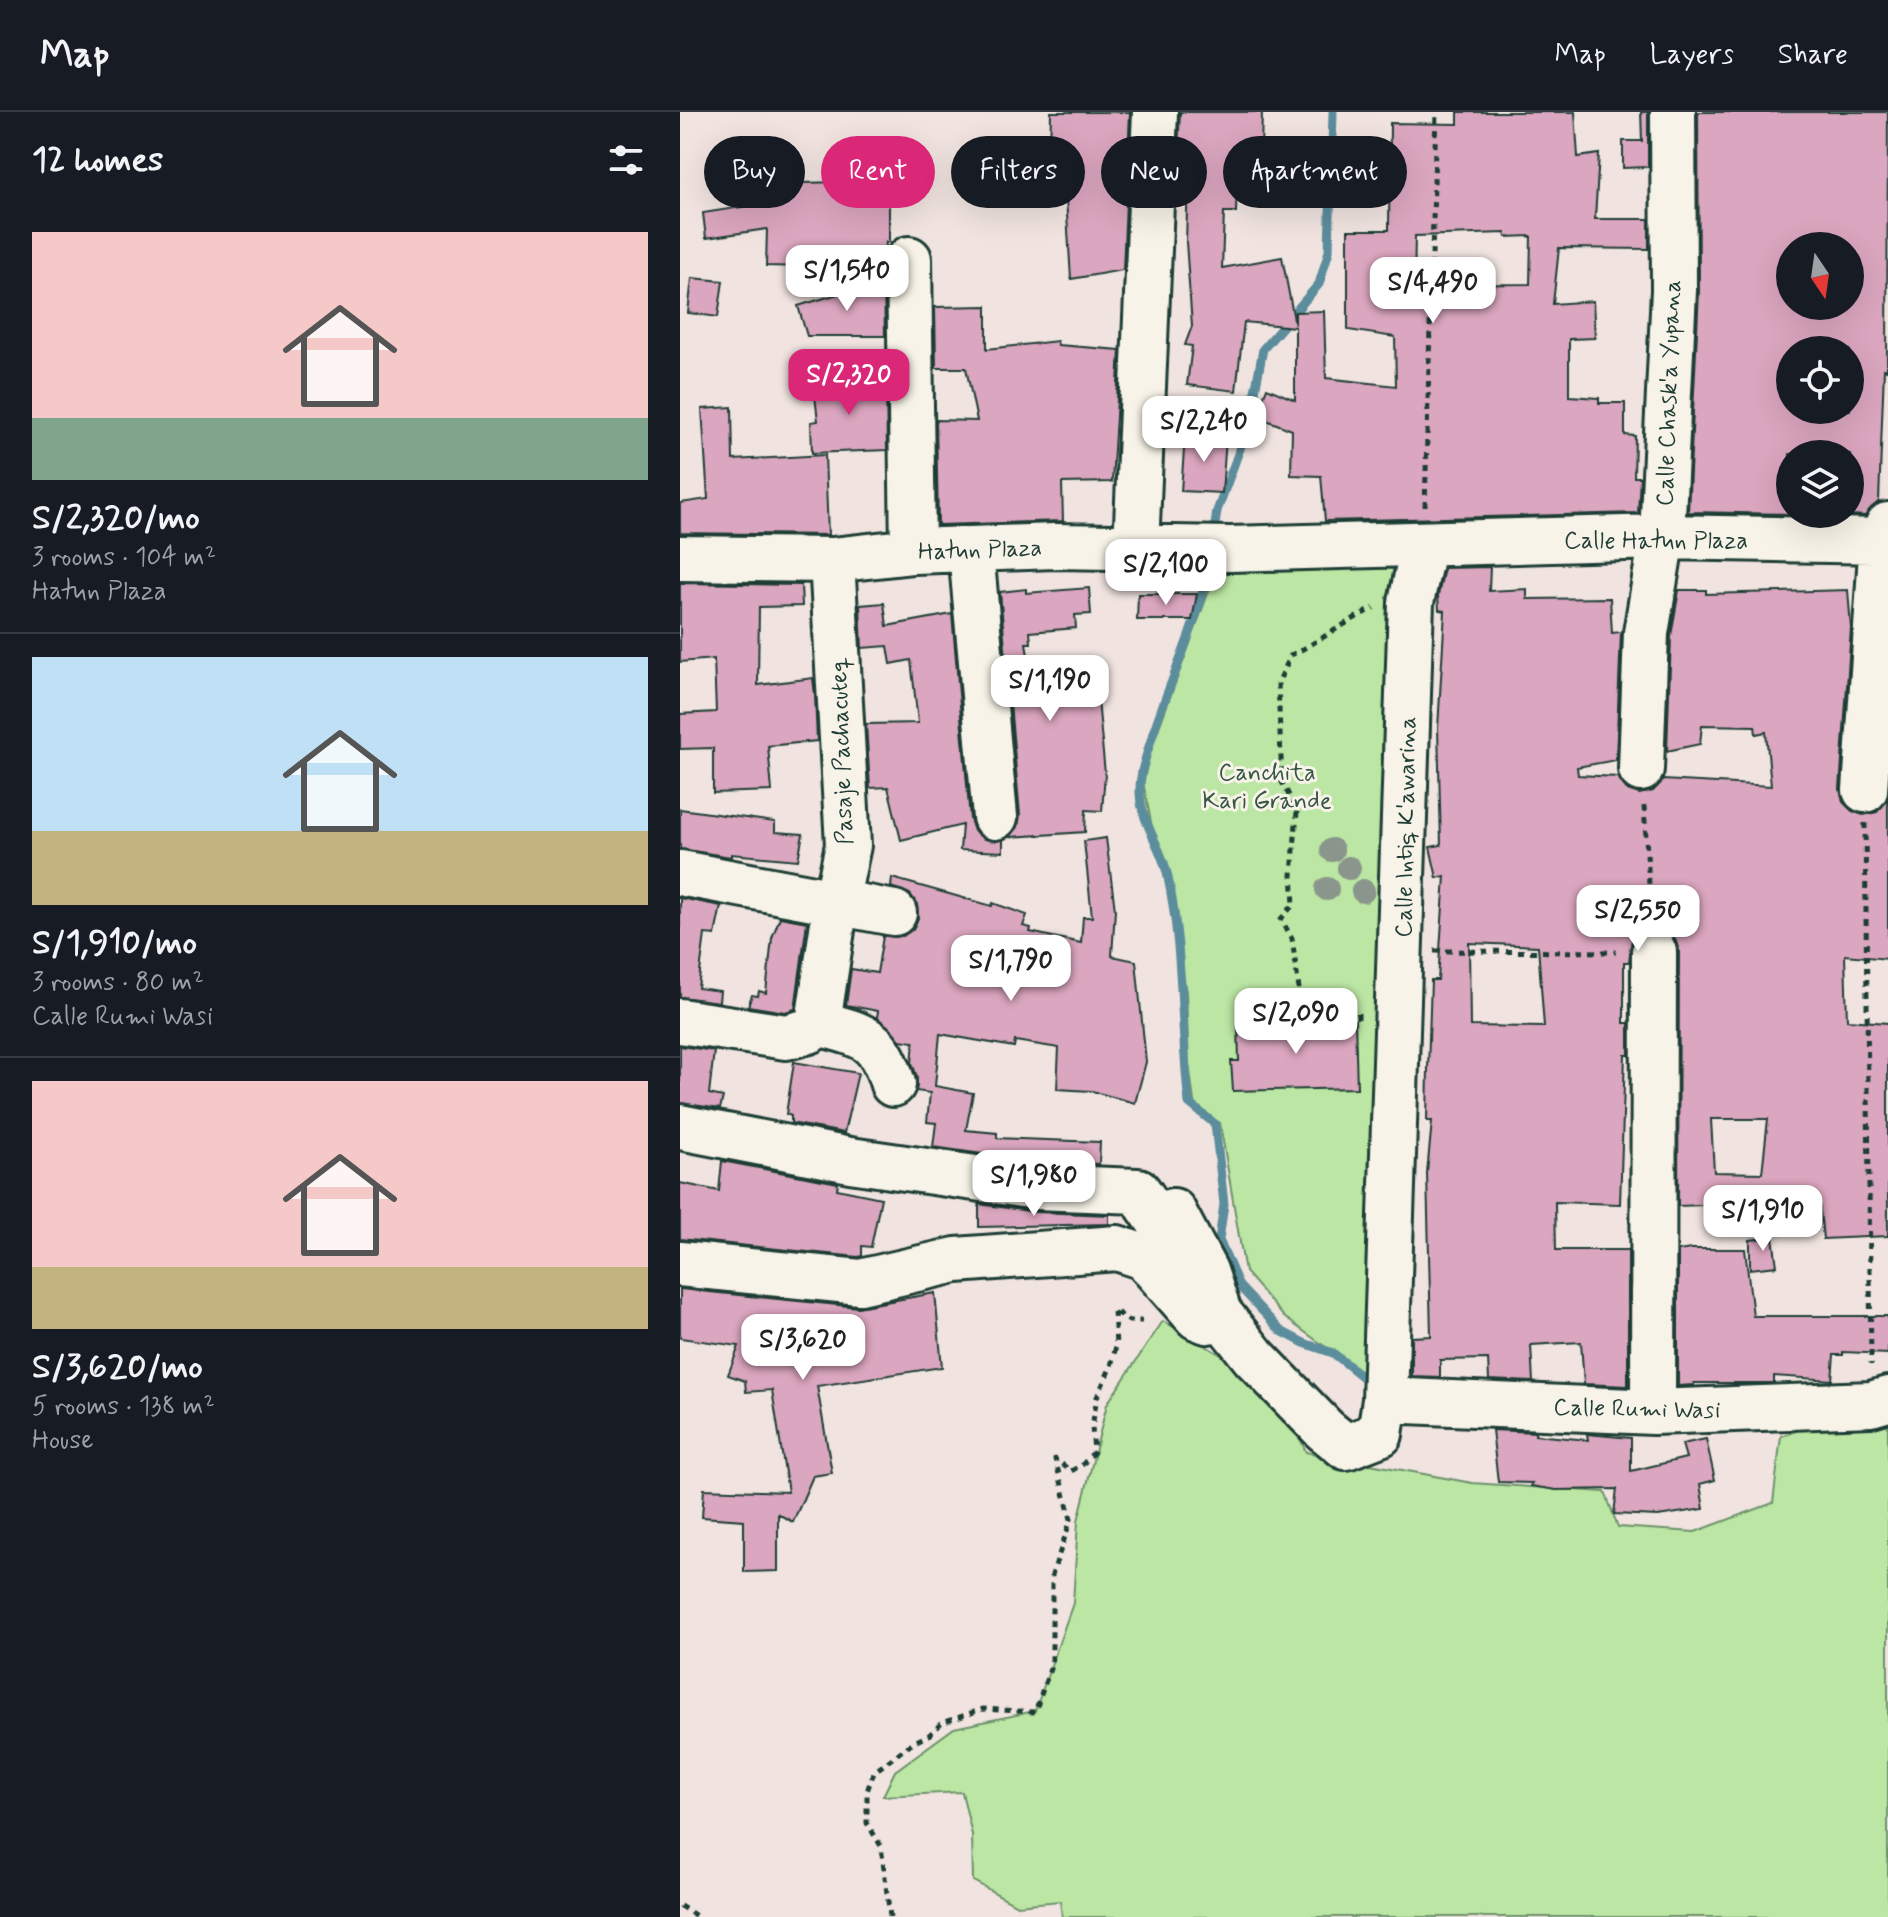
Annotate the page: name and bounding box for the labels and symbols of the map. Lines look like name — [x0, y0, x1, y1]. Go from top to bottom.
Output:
north arrow — [1776, 232, 1864, 320]
pin: S/1,540 — [773, 245, 921, 313]
pin: S/4,490 — [1359, 257, 1507, 325]
street label: Calle Chask'a Yupana — [1650, 279, 1689, 507]
pin: S/2,320 — [775, 349, 923, 417]
pin: S/2,240 — [1130, 396, 1278, 464]
street label: Calle Hatun Plaza — [1564, 526, 1748, 557]
street label: Hatun Plaza — [917, 533, 1043, 568]
pin: S/2,100 — [1092, 539, 1240, 607]
pin: S/1,190 — [976, 655, 1124, 723]
street label: Pasaje Pachacuteq — [824, 657, 861, 845]
street label: Calle Intiq K'awarina — [1389, 716, 1424, 938]
park label: Canchita Kari Grande — [1202, 758, 1332, 817]
pin: S/2,550 — [1564, 885, 1712, 953]
pin: S/1,790 — [937, 935, 1085, 1003]
pin: S/2,090 — [1222, 988, 1370, 1056]
pin: S/1,980 — [960, 1150, 1108, 1218]
pin: S/1,910 — [1689, 1185, 1837, 1253]
pin: S/3,620 — [729, 1314, 877, 1382]
street label: Calle Rumi Wasi — [1553, 1393, 1721, 1426]

